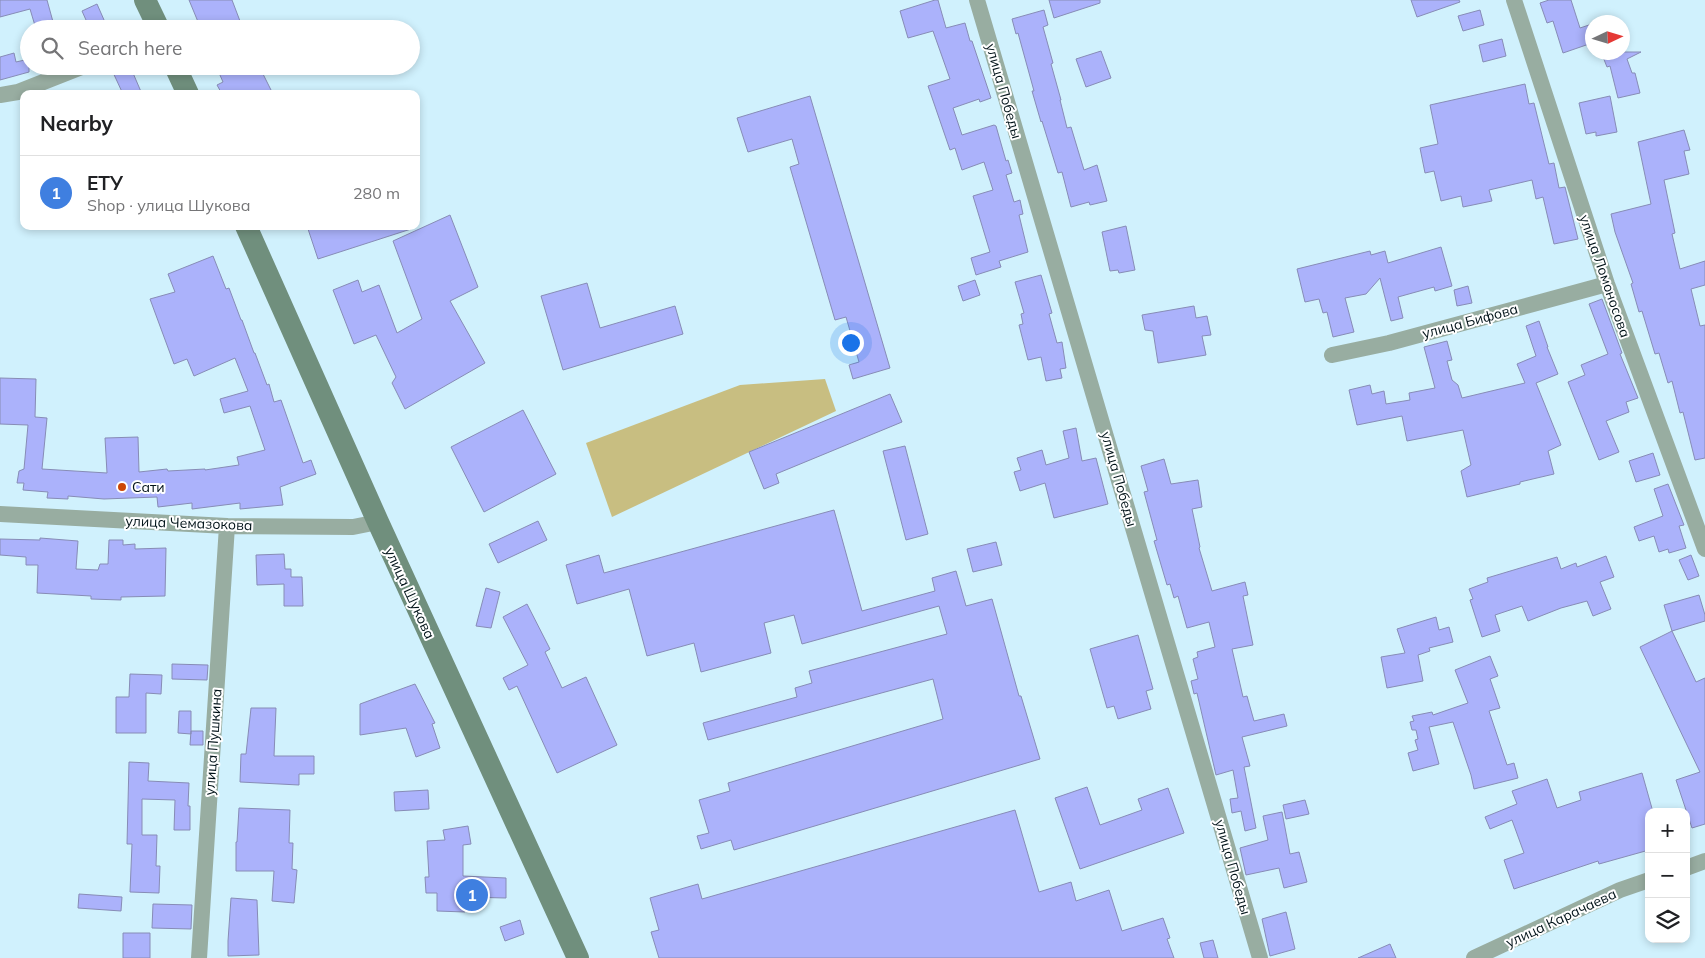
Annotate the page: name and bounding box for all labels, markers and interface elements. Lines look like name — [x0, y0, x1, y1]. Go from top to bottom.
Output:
north arrow — [1585, 15, 1630, 60]
search box — [20, 20, 420, 75]
icon: search — [38, 34, 66, 62]
text: Search here — [78, 36, 182, 60]
street label: улица Победы — [982, 41, 1026, 141]
text: Nearby — [40, 110, 113, 136]
text: ЕТУ — [87, 171, 123, 195]
text: 1 — [51, 183, 61, 203]
text: 280 m — [353, 183, 400, 203]
text: Shop · улица Шукова — [87, 195, 251, 215]
street label: улица Ломоносова — [1576, 212, 1634, 340]
street label: улица Бифова — [1420, 300, 1520, 342]
your location — [838, 330, 864, 356]
street label: улица Победы — [1097, 429, 1141, 529]
place label: Сати — [132, 478, 165, 496]
marker: Сати — [116, 481, 128, 493]
street label: улица Чемазокова — [125, 512, 253, 534]
street label: улица Шукова — [381, 544, 439, 642]
street label: улица Пушкина — [200, 688, 226, 796]
map controls — [1645, 808, 1690, 943]
button: + — [1645, 808, 1690, 853]
street label: улица Победы — [1211, 817, 1255, 917]
button: − — [1645, 853, 1690, 898]
pin: 1 — [456, 876, 488, 914]
street label: улица Карачаева — [1503, 885, 1619, 951]
button: layers — [1645, 898, 1690, 943]

